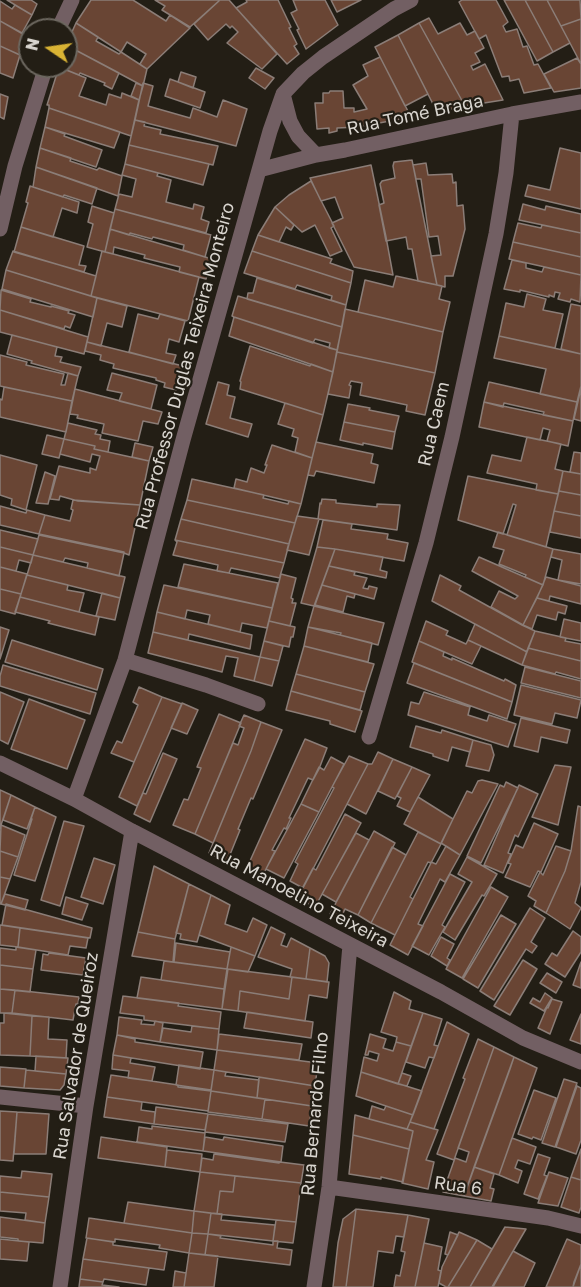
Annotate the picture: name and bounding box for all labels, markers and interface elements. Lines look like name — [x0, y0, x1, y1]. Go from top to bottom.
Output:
north arrow — [18, 18, 78, 78]
text: N — [21, 36, 44, 53]
street label: Rua Tomé Braga — [345, 90, 485, 140]
street label: Rua Professor Duglas Teixeira Monteiro — [131, 200, 239, 532]
street label: Rua Caem — [414, 380, 454, 468]
street label: Rua Manoelino Teixeira — [206, 840, 392, 952]
street label: Rua Salvador de Queiroz — [49, 951, 103, 1161]
street label: Rua Bernardo Filho — [297, 1031, 333, 1197]
street label: Rua 6 — [433, 1172, 483, 1200]

